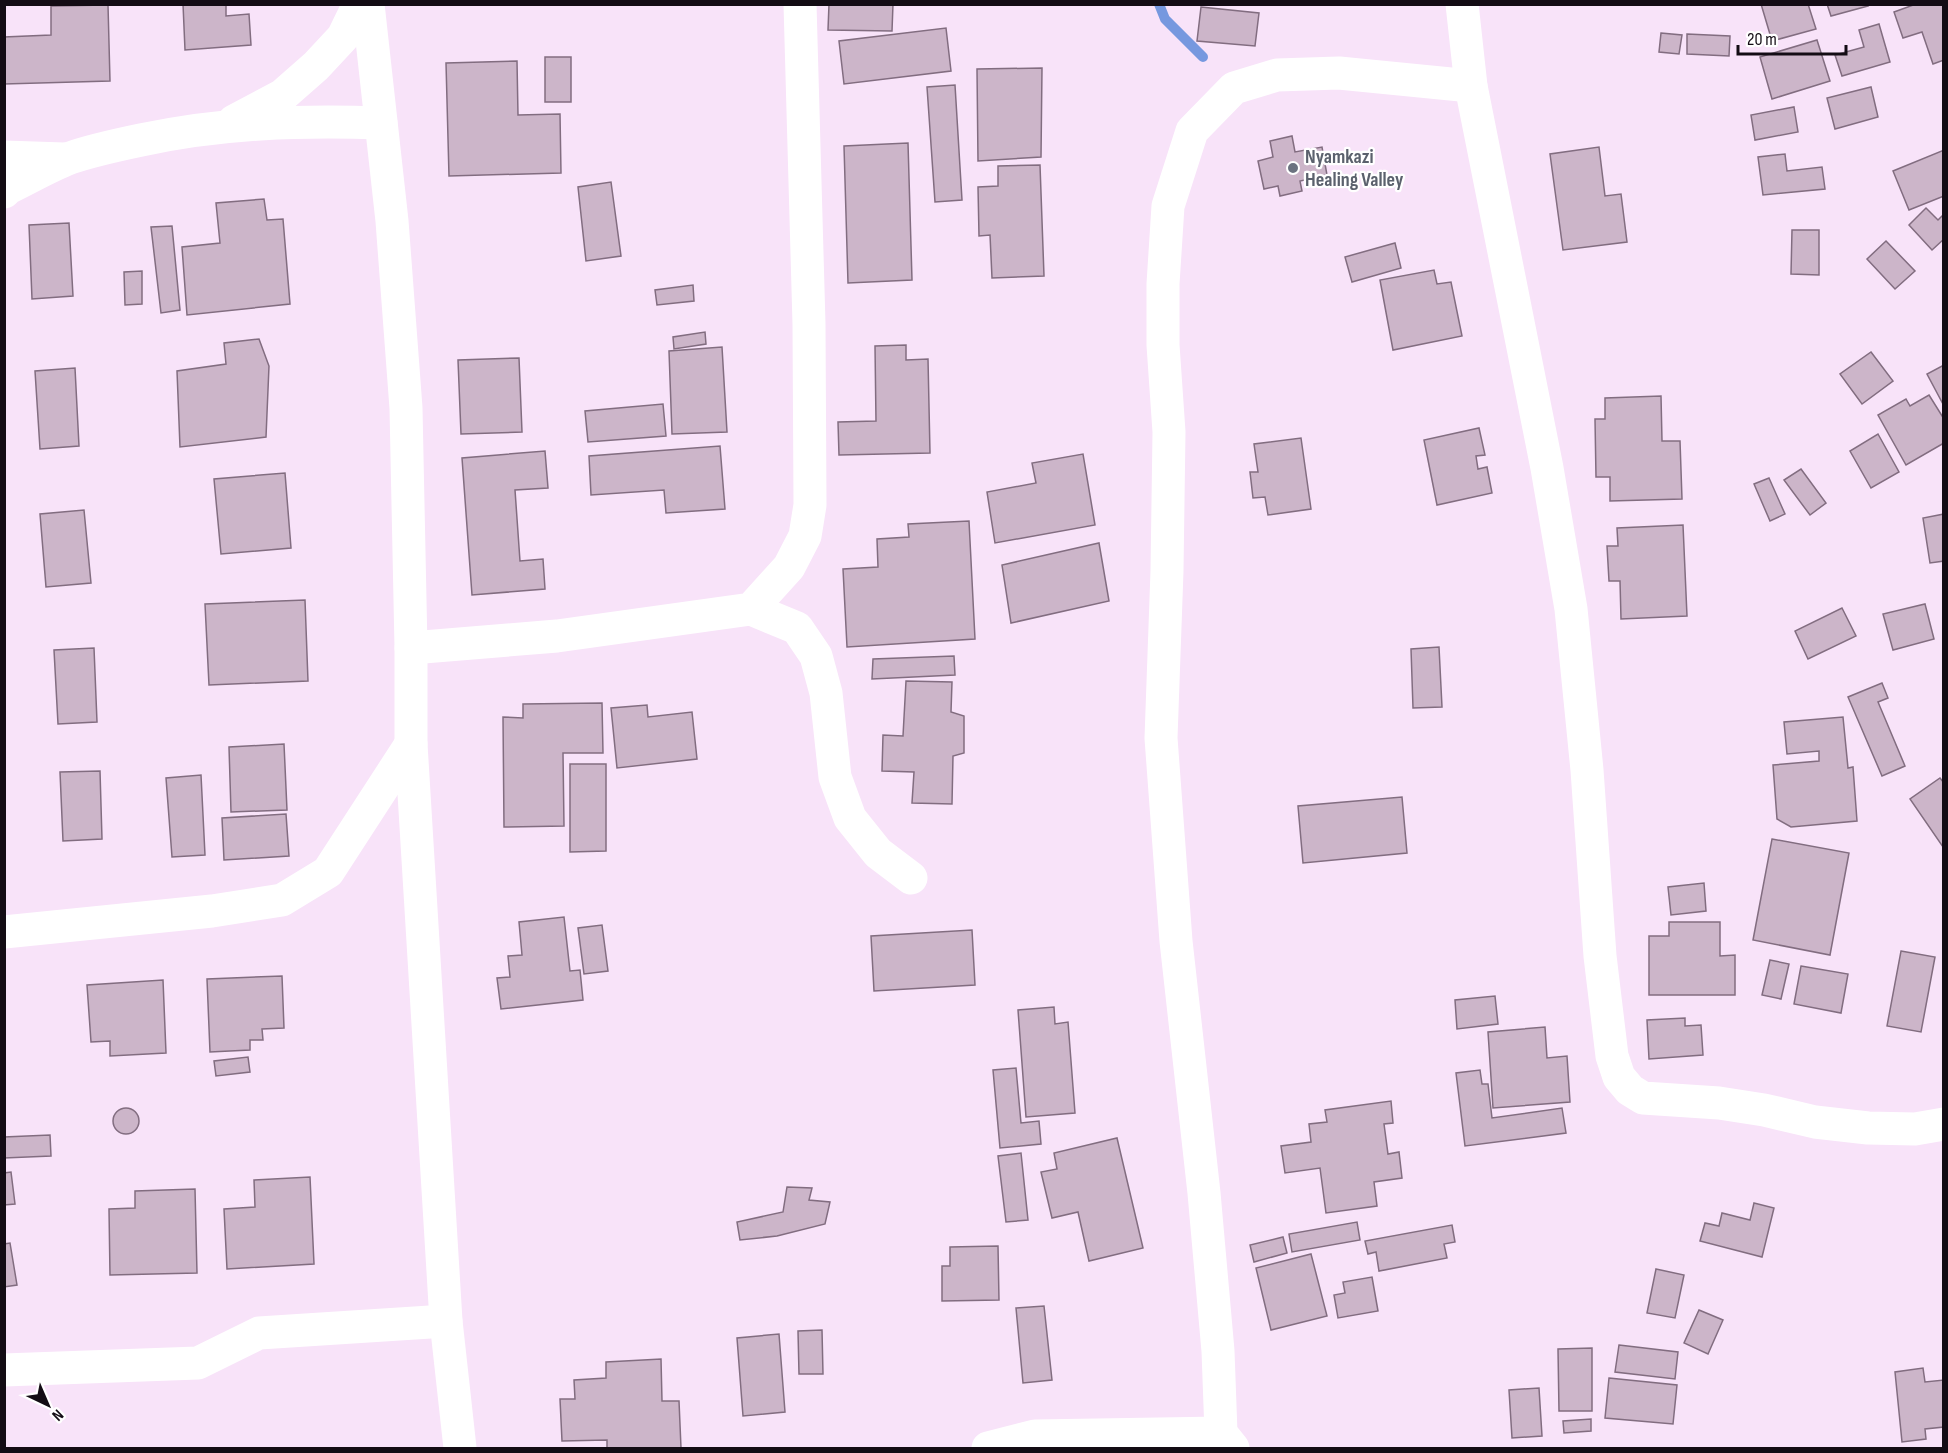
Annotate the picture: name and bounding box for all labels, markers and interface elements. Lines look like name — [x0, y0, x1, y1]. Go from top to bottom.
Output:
scale bar — [1738, 18, 1846, 56]
text: 20 m — [1747, 29, 1777, 50]
place label: Nyamkazi Healing Valley — [1305, 145, 1404, 192]
marker: Nyamkazi Healing Valley — [1286, 161, 1300, 175]
north arrow — [18, 1375, 78, 1435]
text: N — [48, 1405, 67, 1425]

